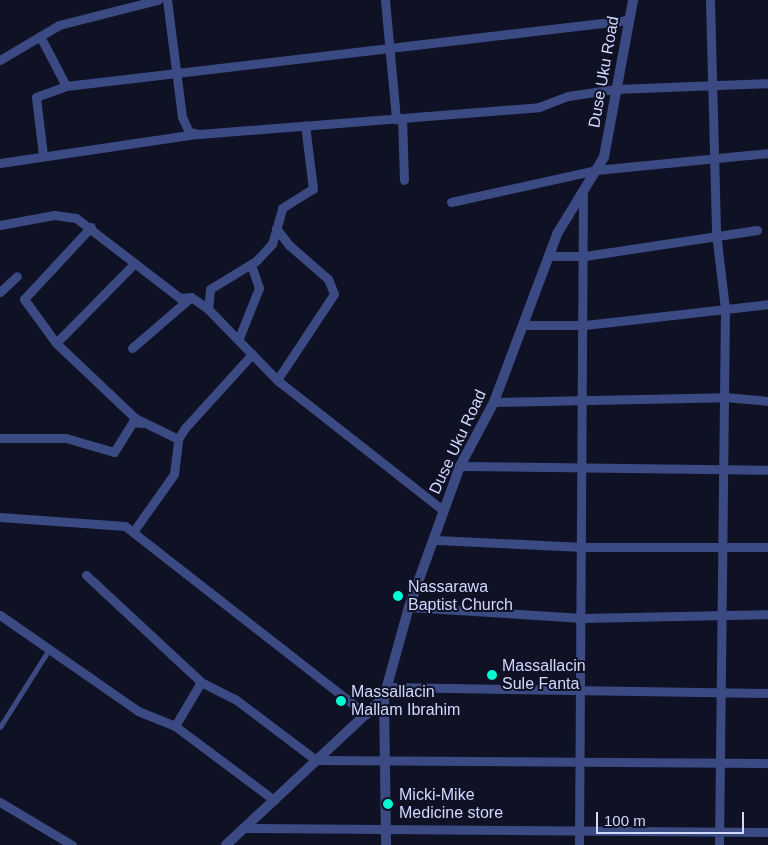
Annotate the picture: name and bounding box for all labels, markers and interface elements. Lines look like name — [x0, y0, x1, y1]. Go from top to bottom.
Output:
street label: Duse Uku Road — [585, 15, 623, 129]
street label: Duse Uku Road — [425, 387, 491, 497]
place label: Nassarawa Baptist Church — [408, 577, 513, 615]
marker: Nassarawa Baptist Church — [392, 590, 404, 602]
place label: Massallacin Sule Fanta — [502, 656, 586, 694]
marker: Massallacin Sule Fanta — [486, 669, 498, 681]
place label: Massallacin Mallam Ibrahim — [351, 682, 460, 720]
marker: Massallacin Mallam Ibrahim — [335, 695, 347, 707]
place label: Micki-Mike Medicine store — [399, 785, 503, 823]
marker: Micki-Mike Medicine store — [381, 797, 395, 811]
scale bar — [598, 802, 746, 834]
text: 100 m — [604, 812, 646, 829]

